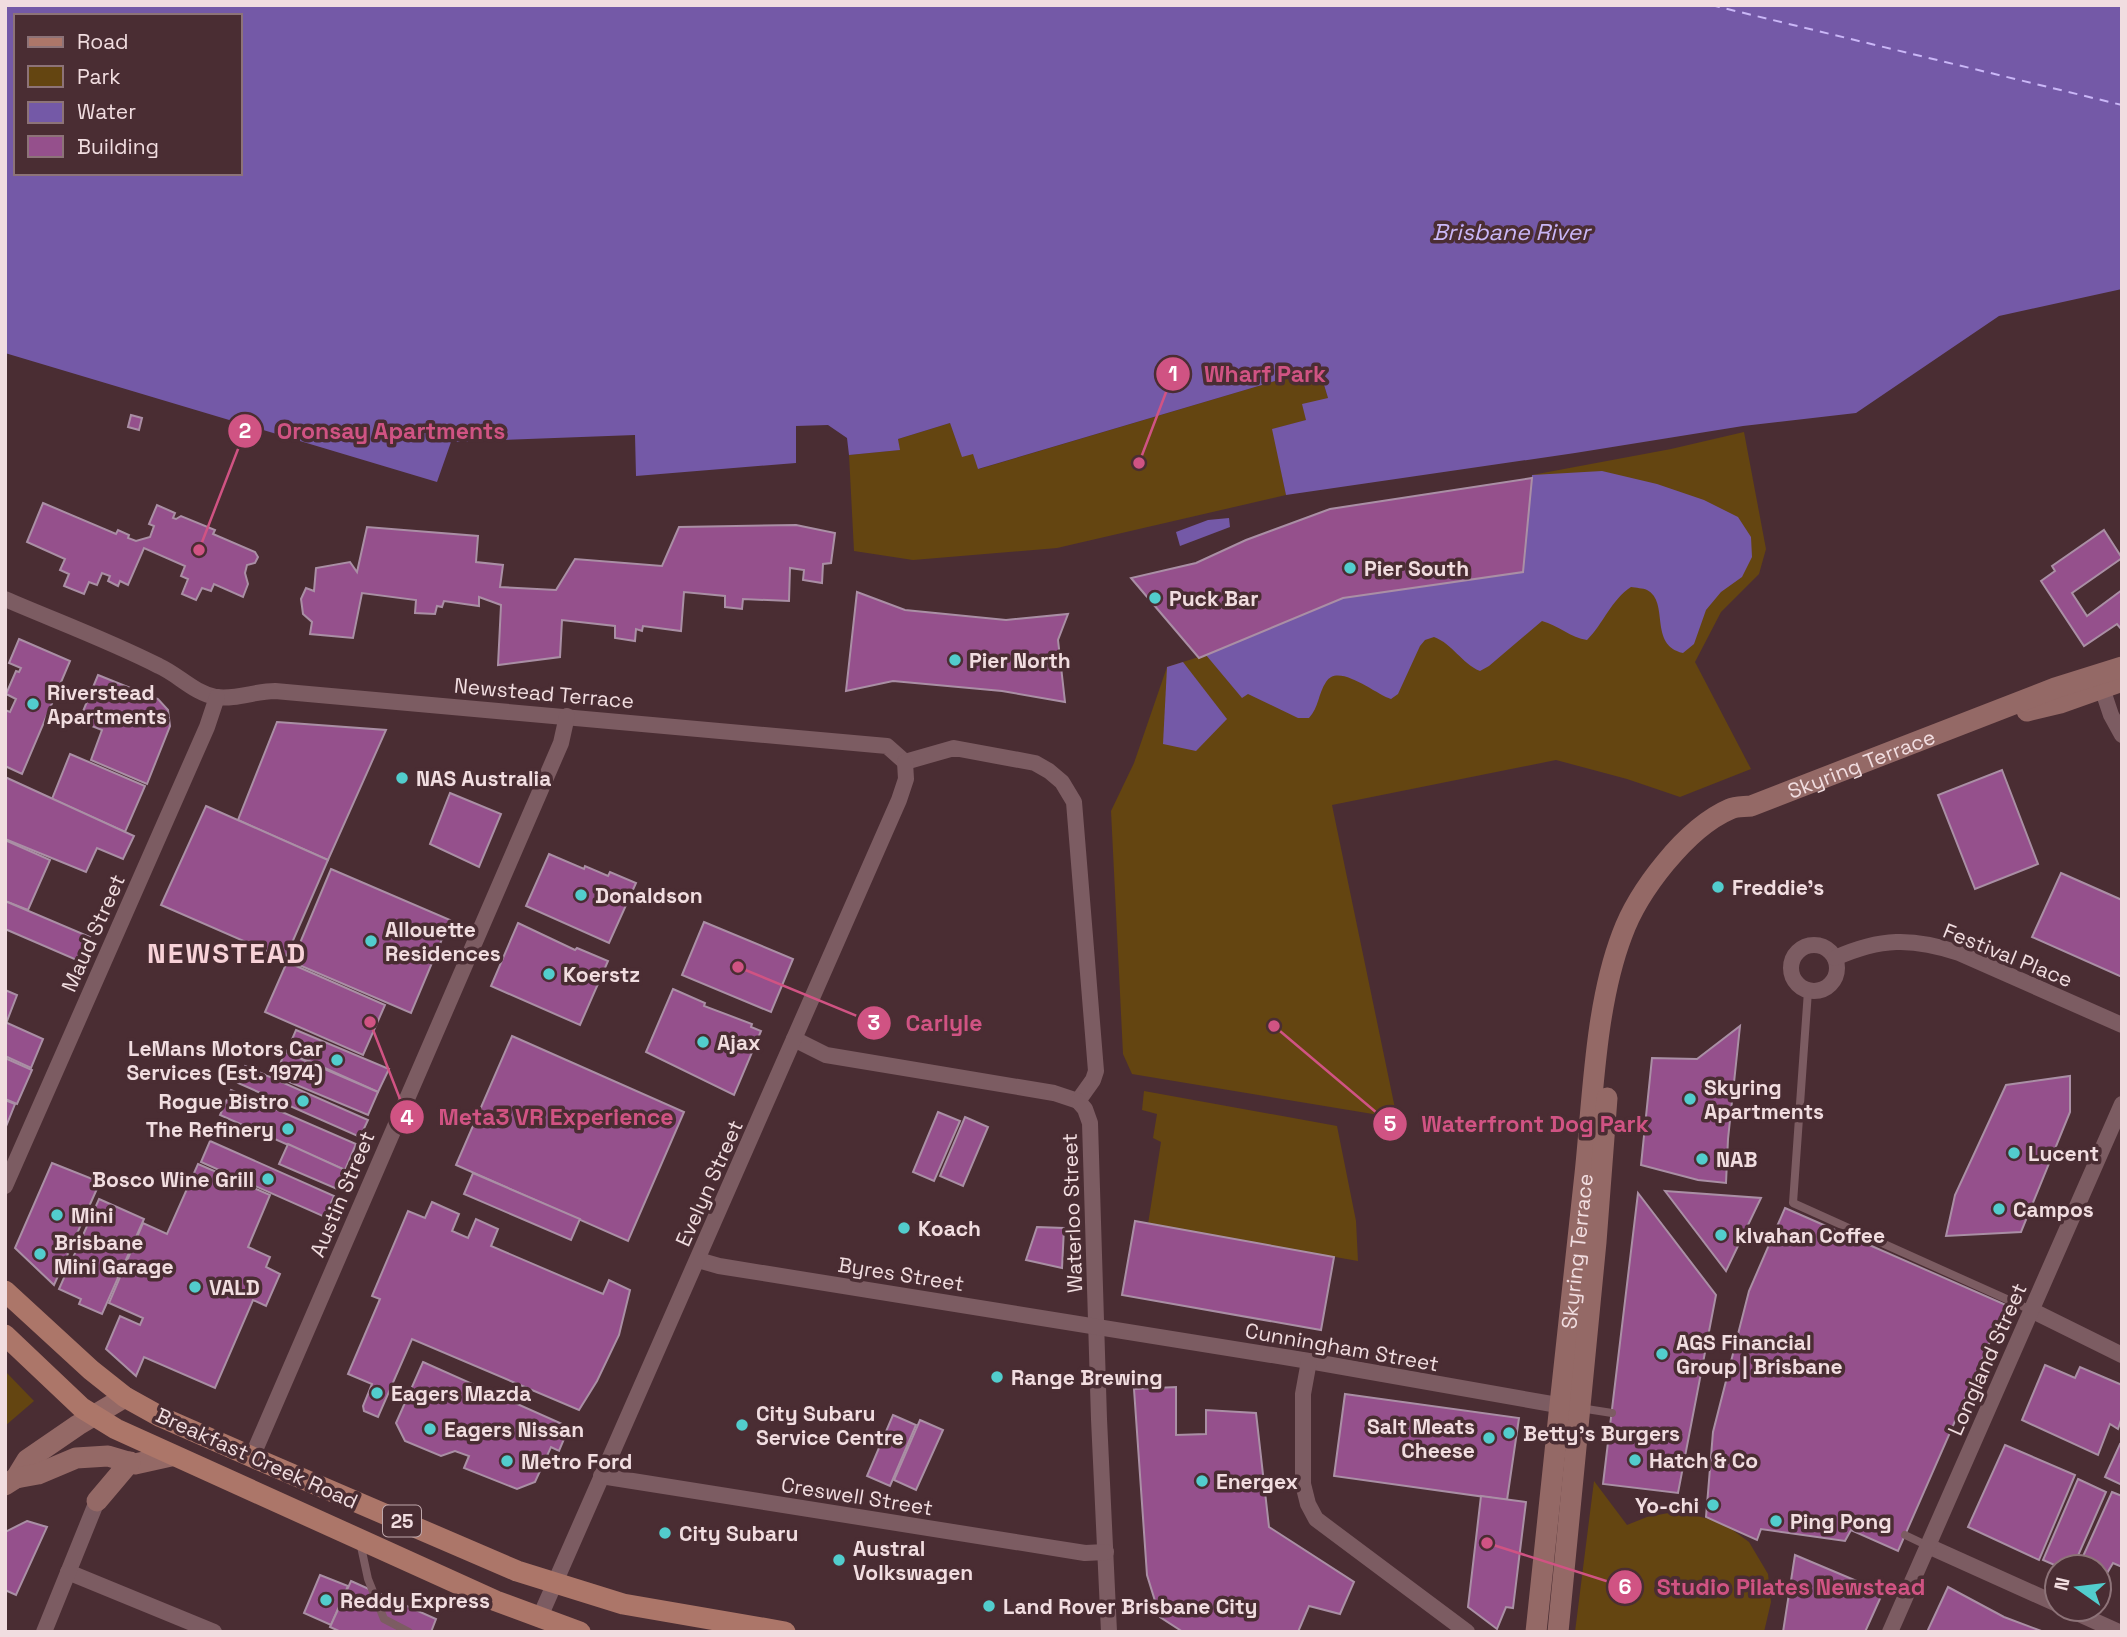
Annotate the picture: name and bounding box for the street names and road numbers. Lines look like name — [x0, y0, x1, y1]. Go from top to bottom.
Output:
street label: Newstead Terrace — [453, 672, 635, 714]
street label: Skyring Terrace — [1783, 722, 1939, 804]
street label: Maud Street — [55, 870, 131, 996]
street label: Festival Place — [1939, 917, 2077, 993]
street label: Evelyn Street — [669, 1116, 749, 1250]
street label: Austin Street — [303, 1127, 381, 1261]
street label: Waterloo Street — [1056, 1133, 1088, 1293]
street label: Skyring Terrace — [1555, 1172, 1598, 1330]
street label: Byres Street — [836, 1251, 966, 1297]
street label: Longland Street — [1941, 1279, 2033, 1439]
street label: Cunningham Street — [1243, 1317, 1441, 1377]
street label: Breakfast Creek Road — [152, 1401, 362, 1515]
street label: Creswell Street — [779, 1471, 935, 1521]
road number: 25 — [383, 1506, 421, 1536]

